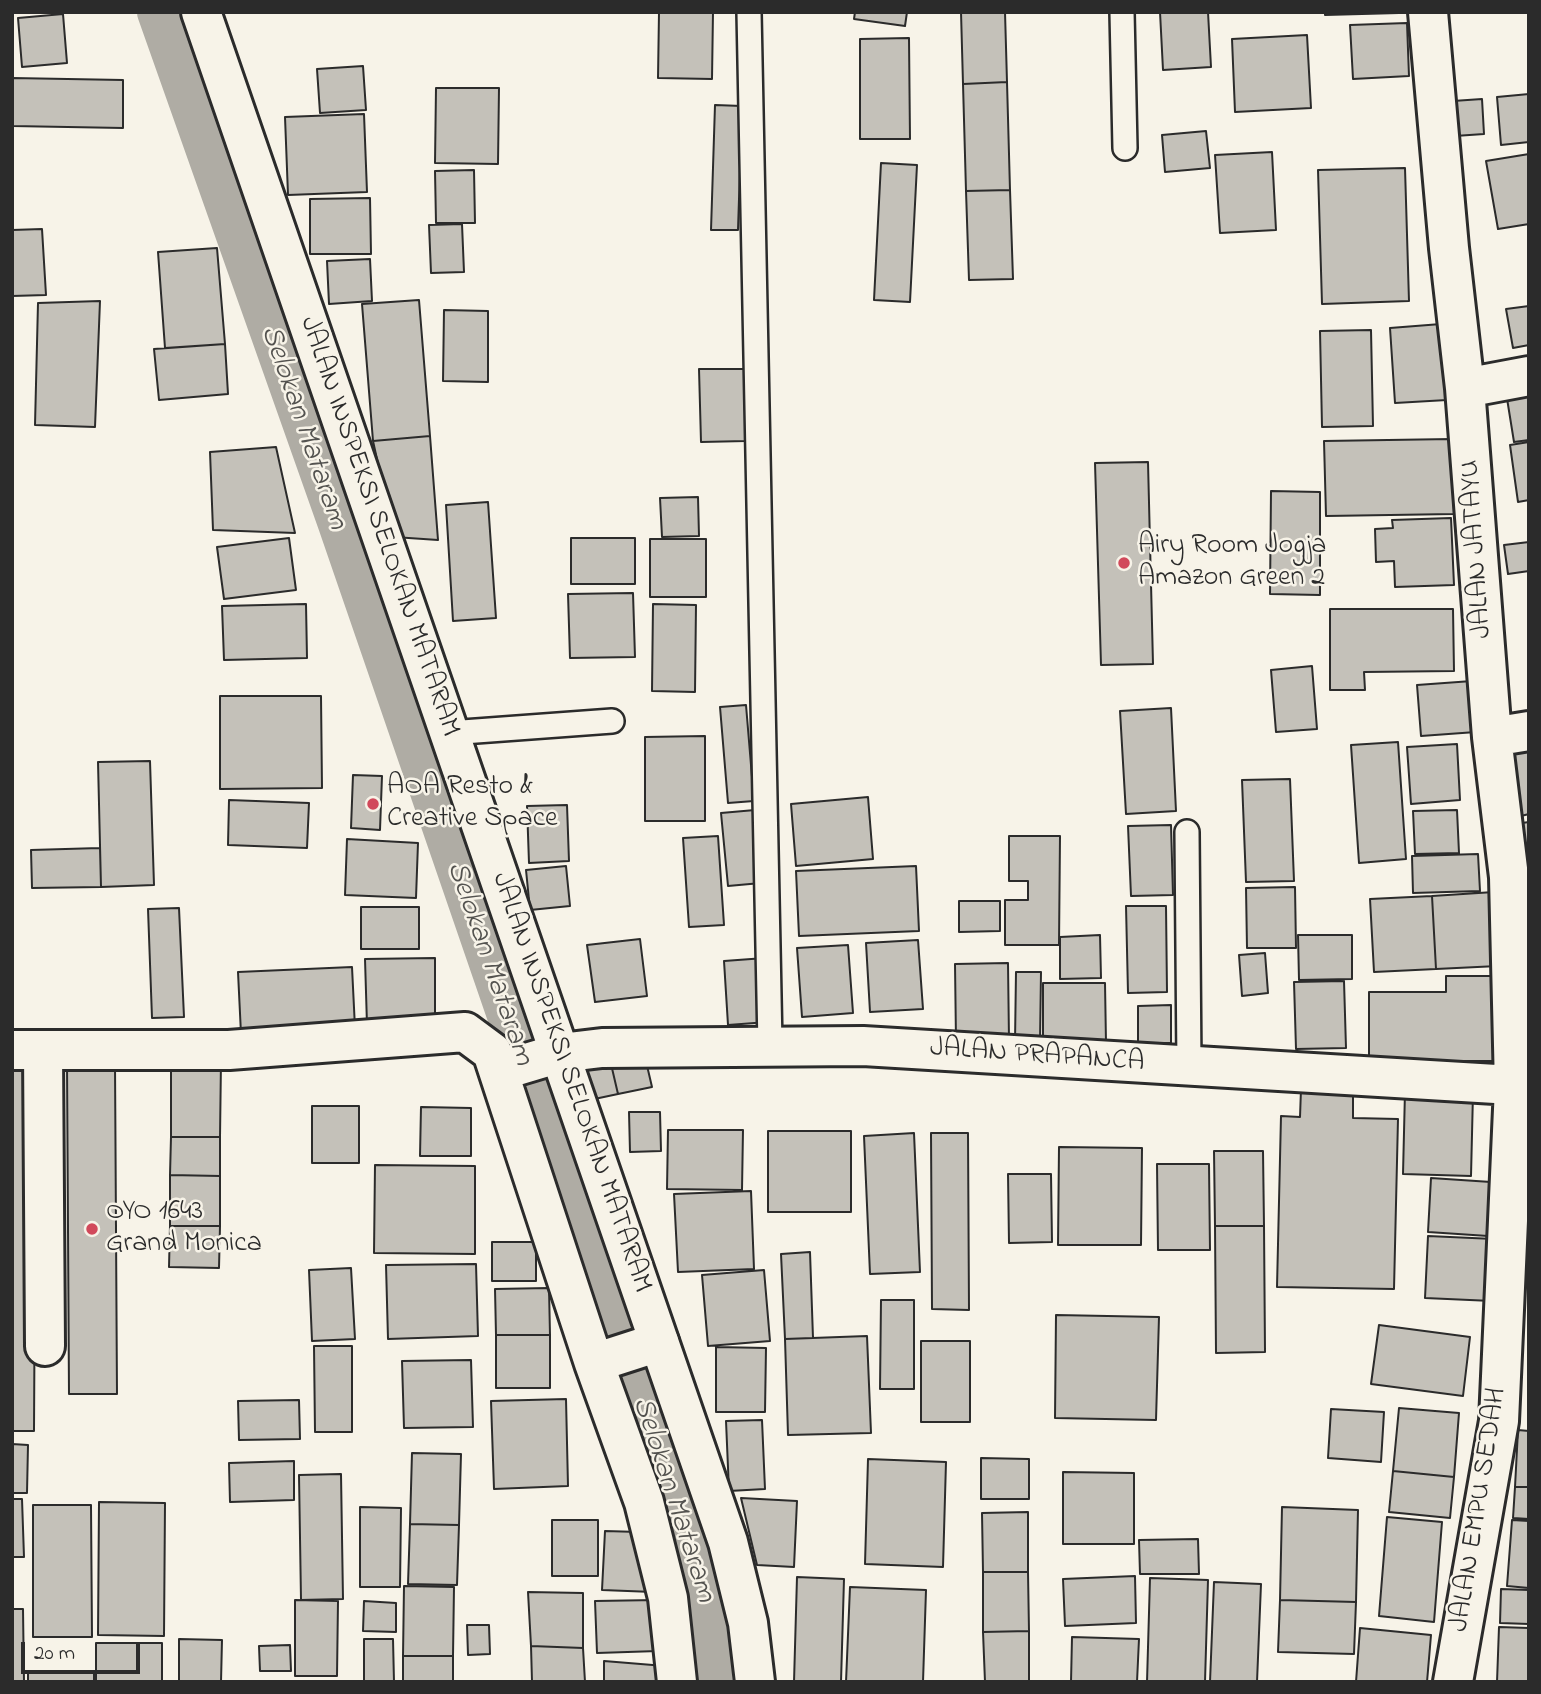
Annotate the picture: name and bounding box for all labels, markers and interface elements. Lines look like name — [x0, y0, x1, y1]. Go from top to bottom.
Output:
street label: JALAN INSPEKSI SELOKAN MATARAM — [290, 312, 466, 742]
water label: Selokan Mataram — [250, 321, 354, 535]
street label: JALAN JATAYU — [1455, 458, 1501, 640]
place label: Airy Room Jogja Amazon Green 2 — [1138, 530, 1326, 596]
marker: Airy Room Jogja Amazon Green 2 — [1116, 555, 1132, 571]
place label: AOA Resto & Creative Space — [387, 771, 558, 837]
marker: AOA Resto & Creative Space — [365, 796, 381, 812]
water label: Selokan Mataram — [436, 857, 540, 1071]
street label: JALAN INSPEKSI SELOKAN MATARAM — [482, 868, 658, 1298]
street label: JALAN PRAPANCA — [929, 1033, 1145, 1081]
place label: OYO 1643 Grand Monica — [106, 1196, 262, 1262]
marker: OYO 1643 Grand Monica — [84, 1221, 100, 1237]
street label: JALAN EMPU SEDAH — [1444, 1386, 1516, 1634]
water label: Selokan Mataram — [622, 1393, 722, 1607]
scale bar — [24, 1628, 144, 1672]
text: 20 m — [34, 1639, 75, 1669]

